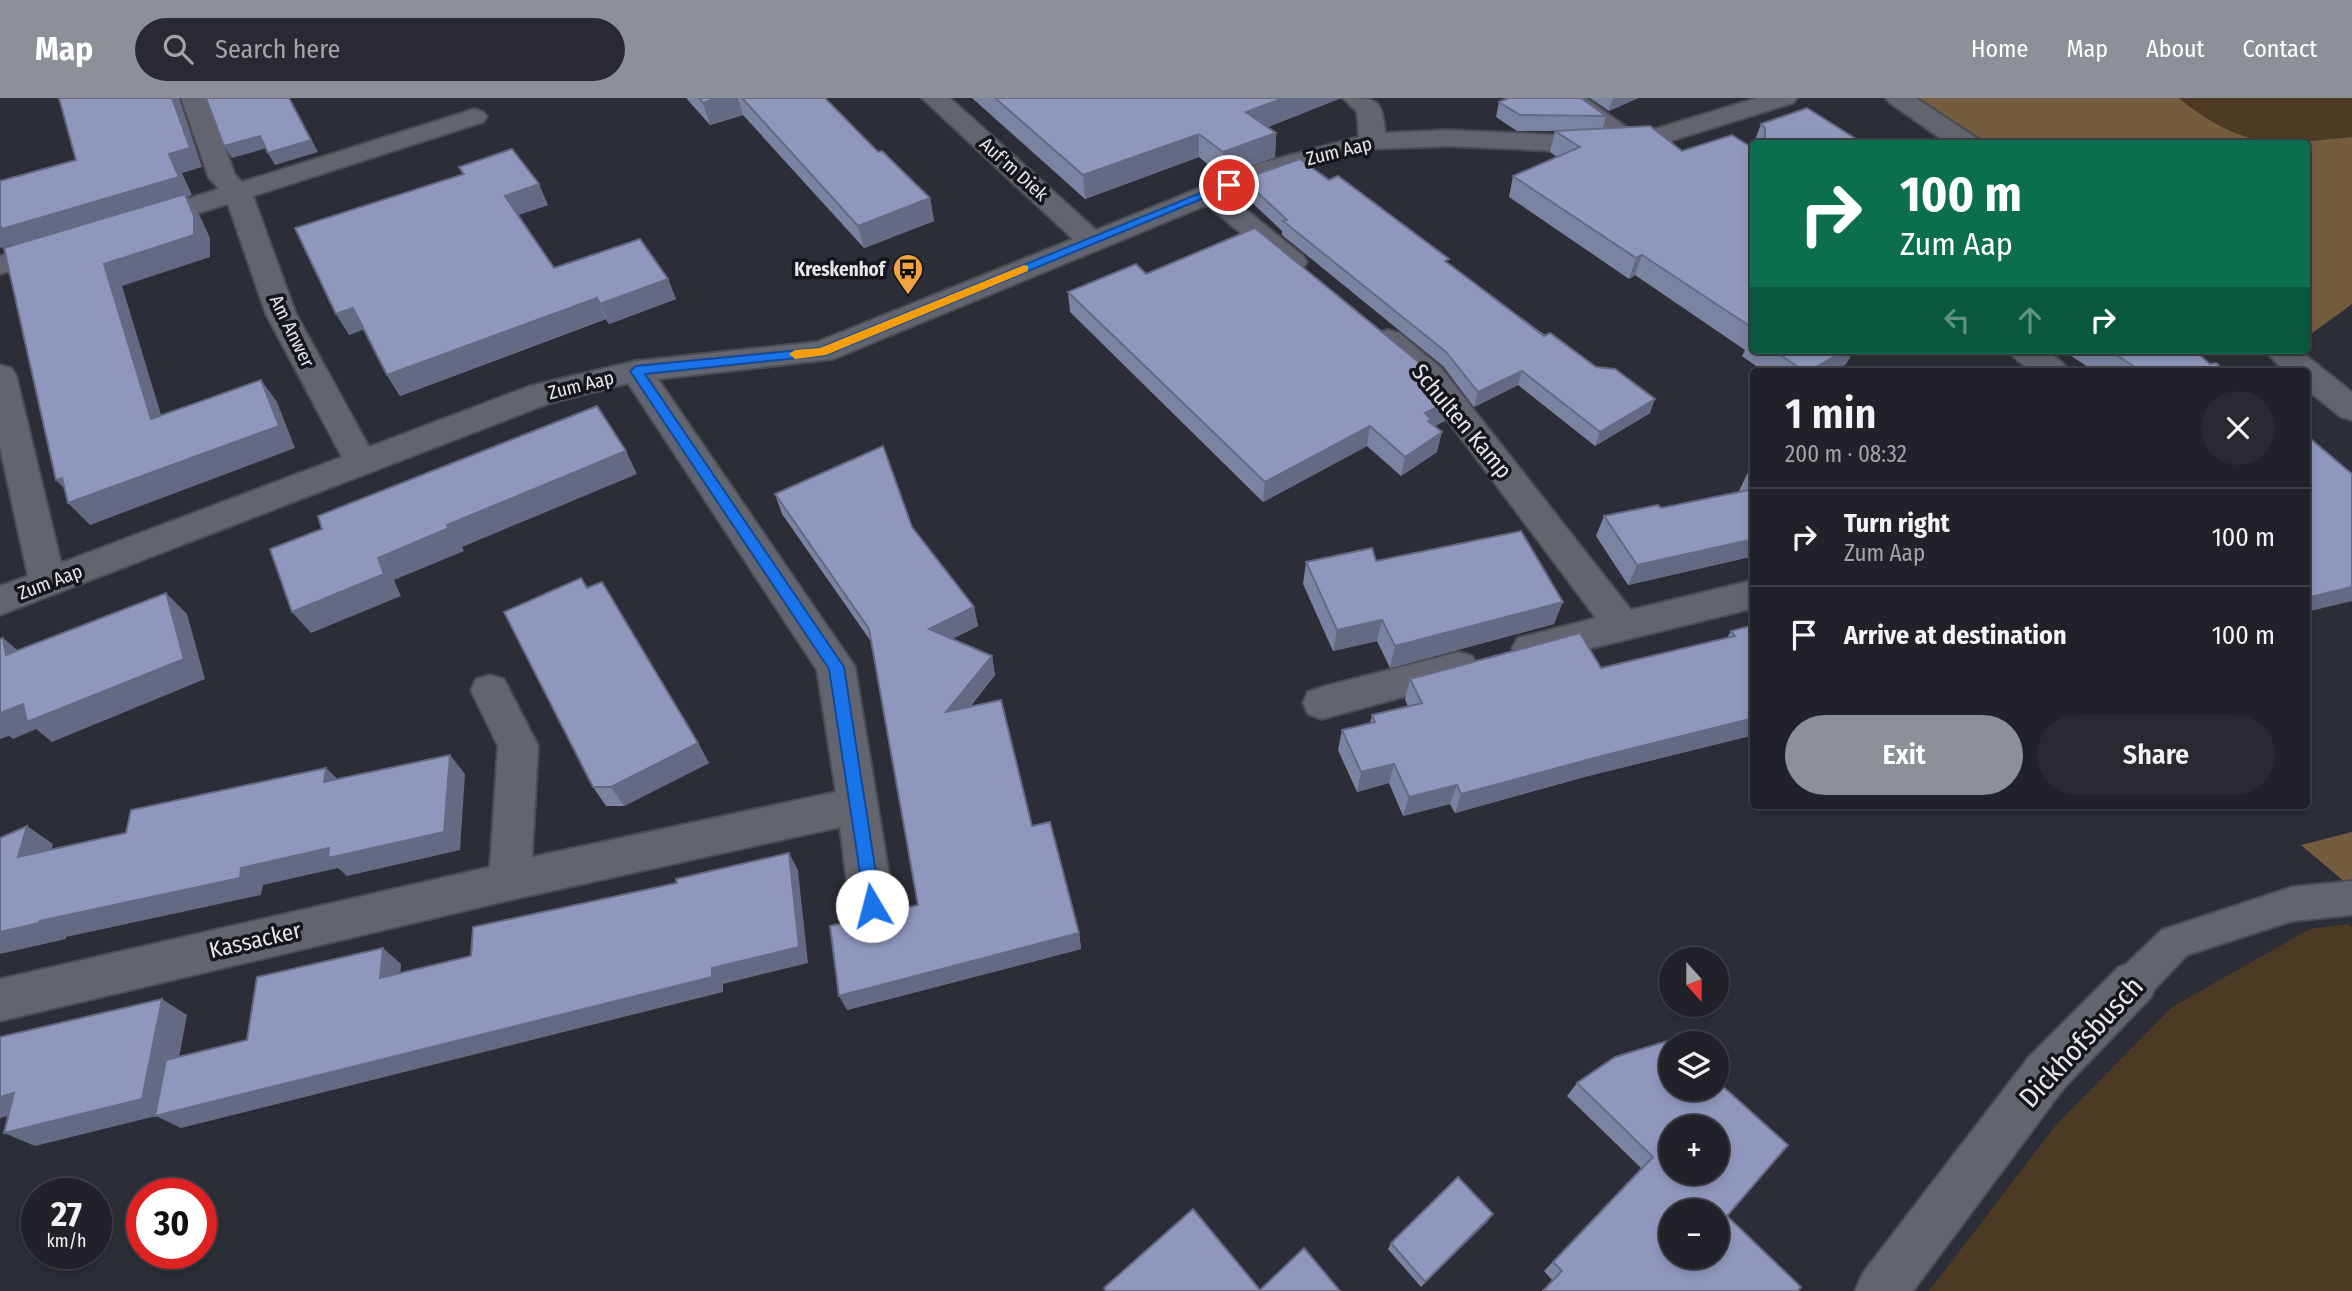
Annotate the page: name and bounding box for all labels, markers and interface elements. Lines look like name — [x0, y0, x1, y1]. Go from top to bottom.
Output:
search box — [135, 18, 625, 81]
text: Map — [35, 29, 93, 69]
icon: search — [159, 30, 197, 68]
text: Search here — [215, 34, 340, 65]
text: Home — [1971, 35, 2028, 63]
text: Map — [2066, 35, 2108, 63]
text: About — [2146, 35, 2204, 63]
text: Contact — [2242, 35, 2317, 63]
street label: Auf'm Diek — [975, 132, 1053, 206]
street label: Zum Aap — [1304, 132, 1374, 170]
pin — [1199, 155, 1259, 215]
text: 100 m — [1900, 165, 2022, 224]
icon: arrive — [1210, 166, 1248, 204]
icon: right — [1785, 168, 1876, 259]
text: Zum Aap — [1900, 225, 2013, 263]
bus stop icon: Kreskenhof — [891, 252, 925, 296]
place label: Kreskenhof — [794, 258, 887, 281]
street label: Am Anwer — [265, 291, 319, 371]
icon: left — [1938, 301, 1976, 339]
icon: ahead — [2011, 301, 2049, 339]
icon: right — [2084, 301, 2122, 339]
street label: Schulten Kamp — [1406, 358, 1518, 484]
street label: Zum Aap — [546, 366, 616, 404]
text: 1 min — [1785, 389, 1876, 439]
button: close — [2201, 391, 2275, 465]
text: 200 m · 08:32 — [1785, 440, 1907, 468]
text: Turn right — [1844, 508, 1950, 539]
icon: right — [1785, 518, 1823, 556]
text: 100 m — [2212, 522, 2275, 553]
text: Zum Aap — [1844, 539, 1925, 567]
street label: Zum Aap — [15, 559, 85, 605]
icon: arrive — [1785, 616, 1823, 654]
text: Arrive at destination — [1844, 620, 2067, 651]
text: 100 m — [2212, 620, 2275, 651]
button: Exit — [1785, 715, 2023, 795]
button: Share — [2037, 715, 2275, 795]
position arrow — [835, 869, 909, 943]
street label: Kassacker — [206, 916, 304, 964]
north arrow — [1659, 947, 1729, 1017]
map controls — [1659, 947, 1729, 1269]
street label: Dickhofsbusch — [2012, 970, 2150, 1114]
button: layers — [1659, 1031, 1729, 1101]
button: + — [1659, 1115, 1729, 1185]
speed limit sign: 30 — [126, 1178, 217, 1269]
text: 27 — [51, 1193, 82, 1235]
button: − — [1659, 1199, 1729, 1269]
text: km/h — [46, 1230, 87, 1252]

